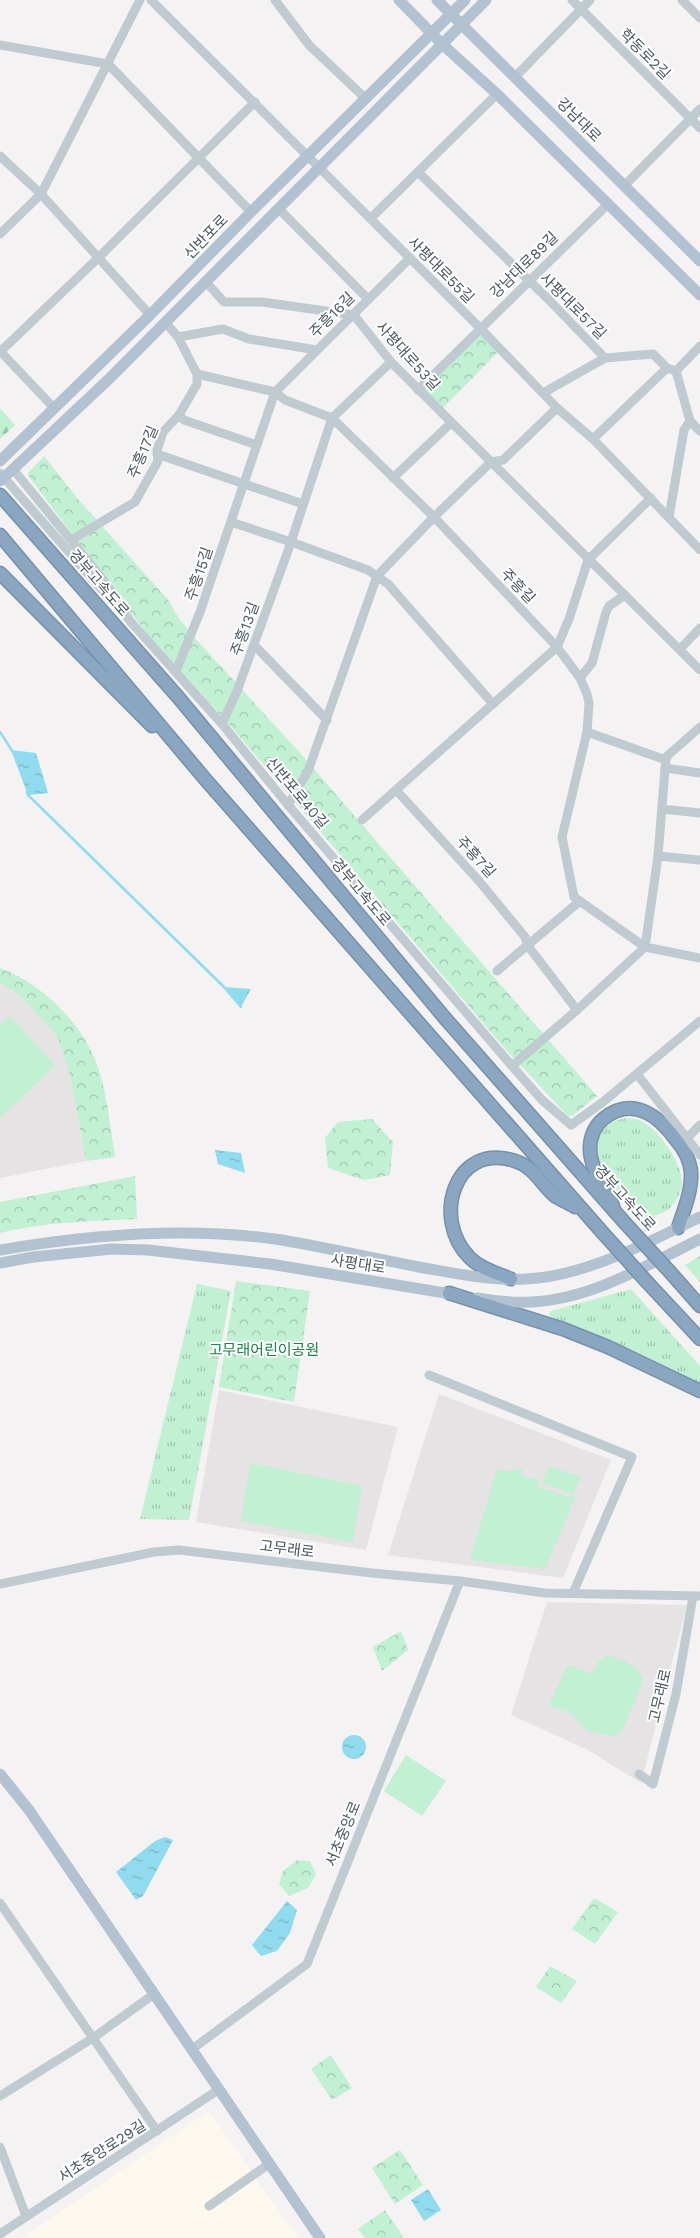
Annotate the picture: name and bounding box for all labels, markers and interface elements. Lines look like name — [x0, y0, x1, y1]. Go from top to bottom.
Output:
street label: 학동로2길 — [616, 25, 674, 83]
street label: 강남대로 — [553, 94, 605, 146]
street label: 신반포로 — [180, 211, 232, 263]
street label: 강남대로89길 — [486, 228, 562, 302]
street label: 사평대로55길 — [404, 233, 478, 307]
street label: 사평대로57길 — [536, 269, 610, 343]
street label: 주흥16길 — [306, 289, 358, 341]
street label: 사평대로53길 — [372, 318, 444, 394]
street label: 주흥17길 — [124, 423, 162, 481]
street label: 주흥15길 — [181, 545, 217, 603]
street label: 경부고속도로 — [65, 546, 133, 620]
street label: 주흥길 — [497, 565, 539, 607]
street label: 주흥13길 — [227, 600, 263, 658]
street label: 신반포로40길 — [262, 754, 332, 832]
street label: 주흥7길 — [453, 832, 499, 882]
street label: 경부고속도로 — [327, 854, 395, 930]
street label: 경부고속도로 — [591, 1161, 659, 1235]
street label: 사평대로 — [329, 1251, 387, 1277]
park label: 고무래어린이공원 — [209, 1341, 319, 1359]
street label: 고무래로 — [259, 1537, 315, 1561]
street label: 고무래로 — [645, 1667, 675, 1725]
street label: 서초중앙로 — [322, 1799, 364, 1869]
street label: 서초중앙로29길 — [55, 2116, 149, 2186]

